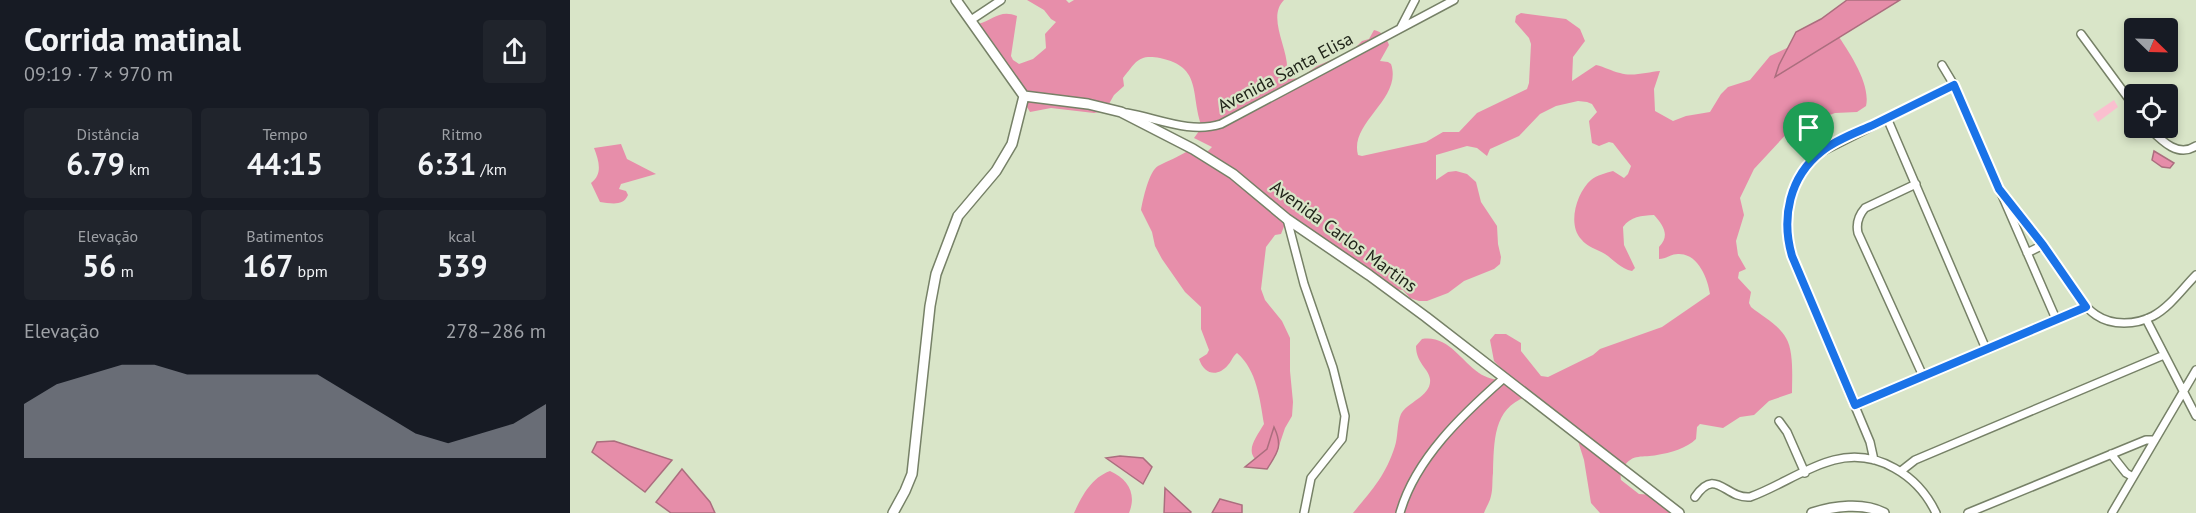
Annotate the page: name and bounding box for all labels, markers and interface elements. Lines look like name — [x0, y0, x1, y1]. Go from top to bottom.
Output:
text: Corrida matinal — [24, 17, 241, 60]
north arrow — [2124, 18, 2178, 72]
map controls — [2124, 18, 2178, 138]
button: share — [483, 20, 546, 83]
street label: Avenida Santa Elisa — [1213, 27, 1357, 117]
text: 09:19 · 7 × 970 m — [24, 61, 173, 87]
button: locate — [2124, 84, 2178, 138]
pin — [1783, 102, 1834, 164]
icon: arrive — [1792, 111, 1825, 144]
text: Distância — [76, 124, 140, 144]
text: Tempo — [262, 124, 308, 144]
text: Ritmo — [442, 124, 482, 144]
text: 6.79 — [66, 144, 125, 183]
text: 44:15 — [247, 144, 323, 183]
text: 6:31 — [417, 144, 476, 183]
text: km — [125, 159, 150, 179]
text: /km — [476, 159, 507, 179]
street label: Avenida Carlos Martins — [1266, 175, 1422, 297]
text: Elevação — [78, 226, 138, 246]
text: Batimentos — [246, 226, 324, 246]
text: kcal — [448, 226, 476, 246]
text: 56 — [82, 246, 116, 285]
text: 167 — [242, 246, 293, 285]
text: 539 — [436, 246, 488, 285]
text: m — [116, 261, 134, 281]
text: bpm — [293, 261, 328, 281]
text: Elevação — [24, 318, 100, 344]
text: 278–286 m — [446, 318, 546, 344]

